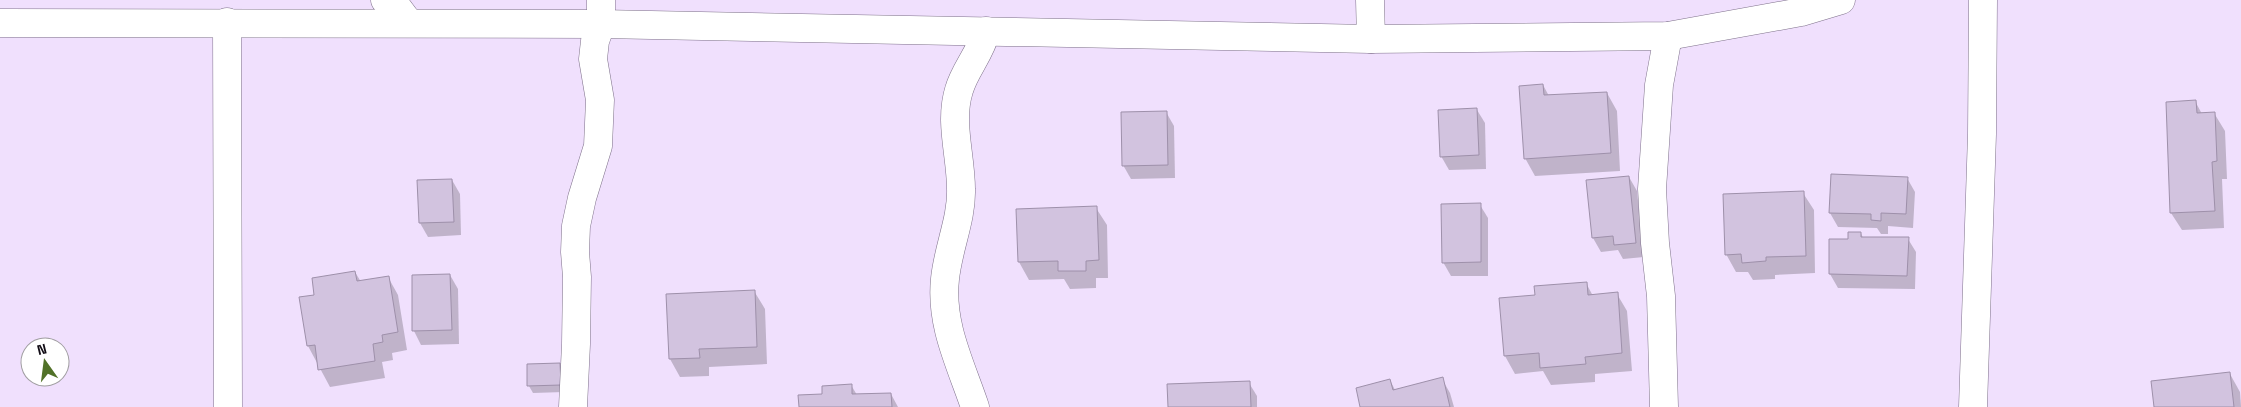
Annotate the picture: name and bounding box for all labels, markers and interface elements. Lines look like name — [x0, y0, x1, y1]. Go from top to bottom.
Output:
north arrow — [20, 337, 70, 387]
text: N — [35, 340, 49, 359]

